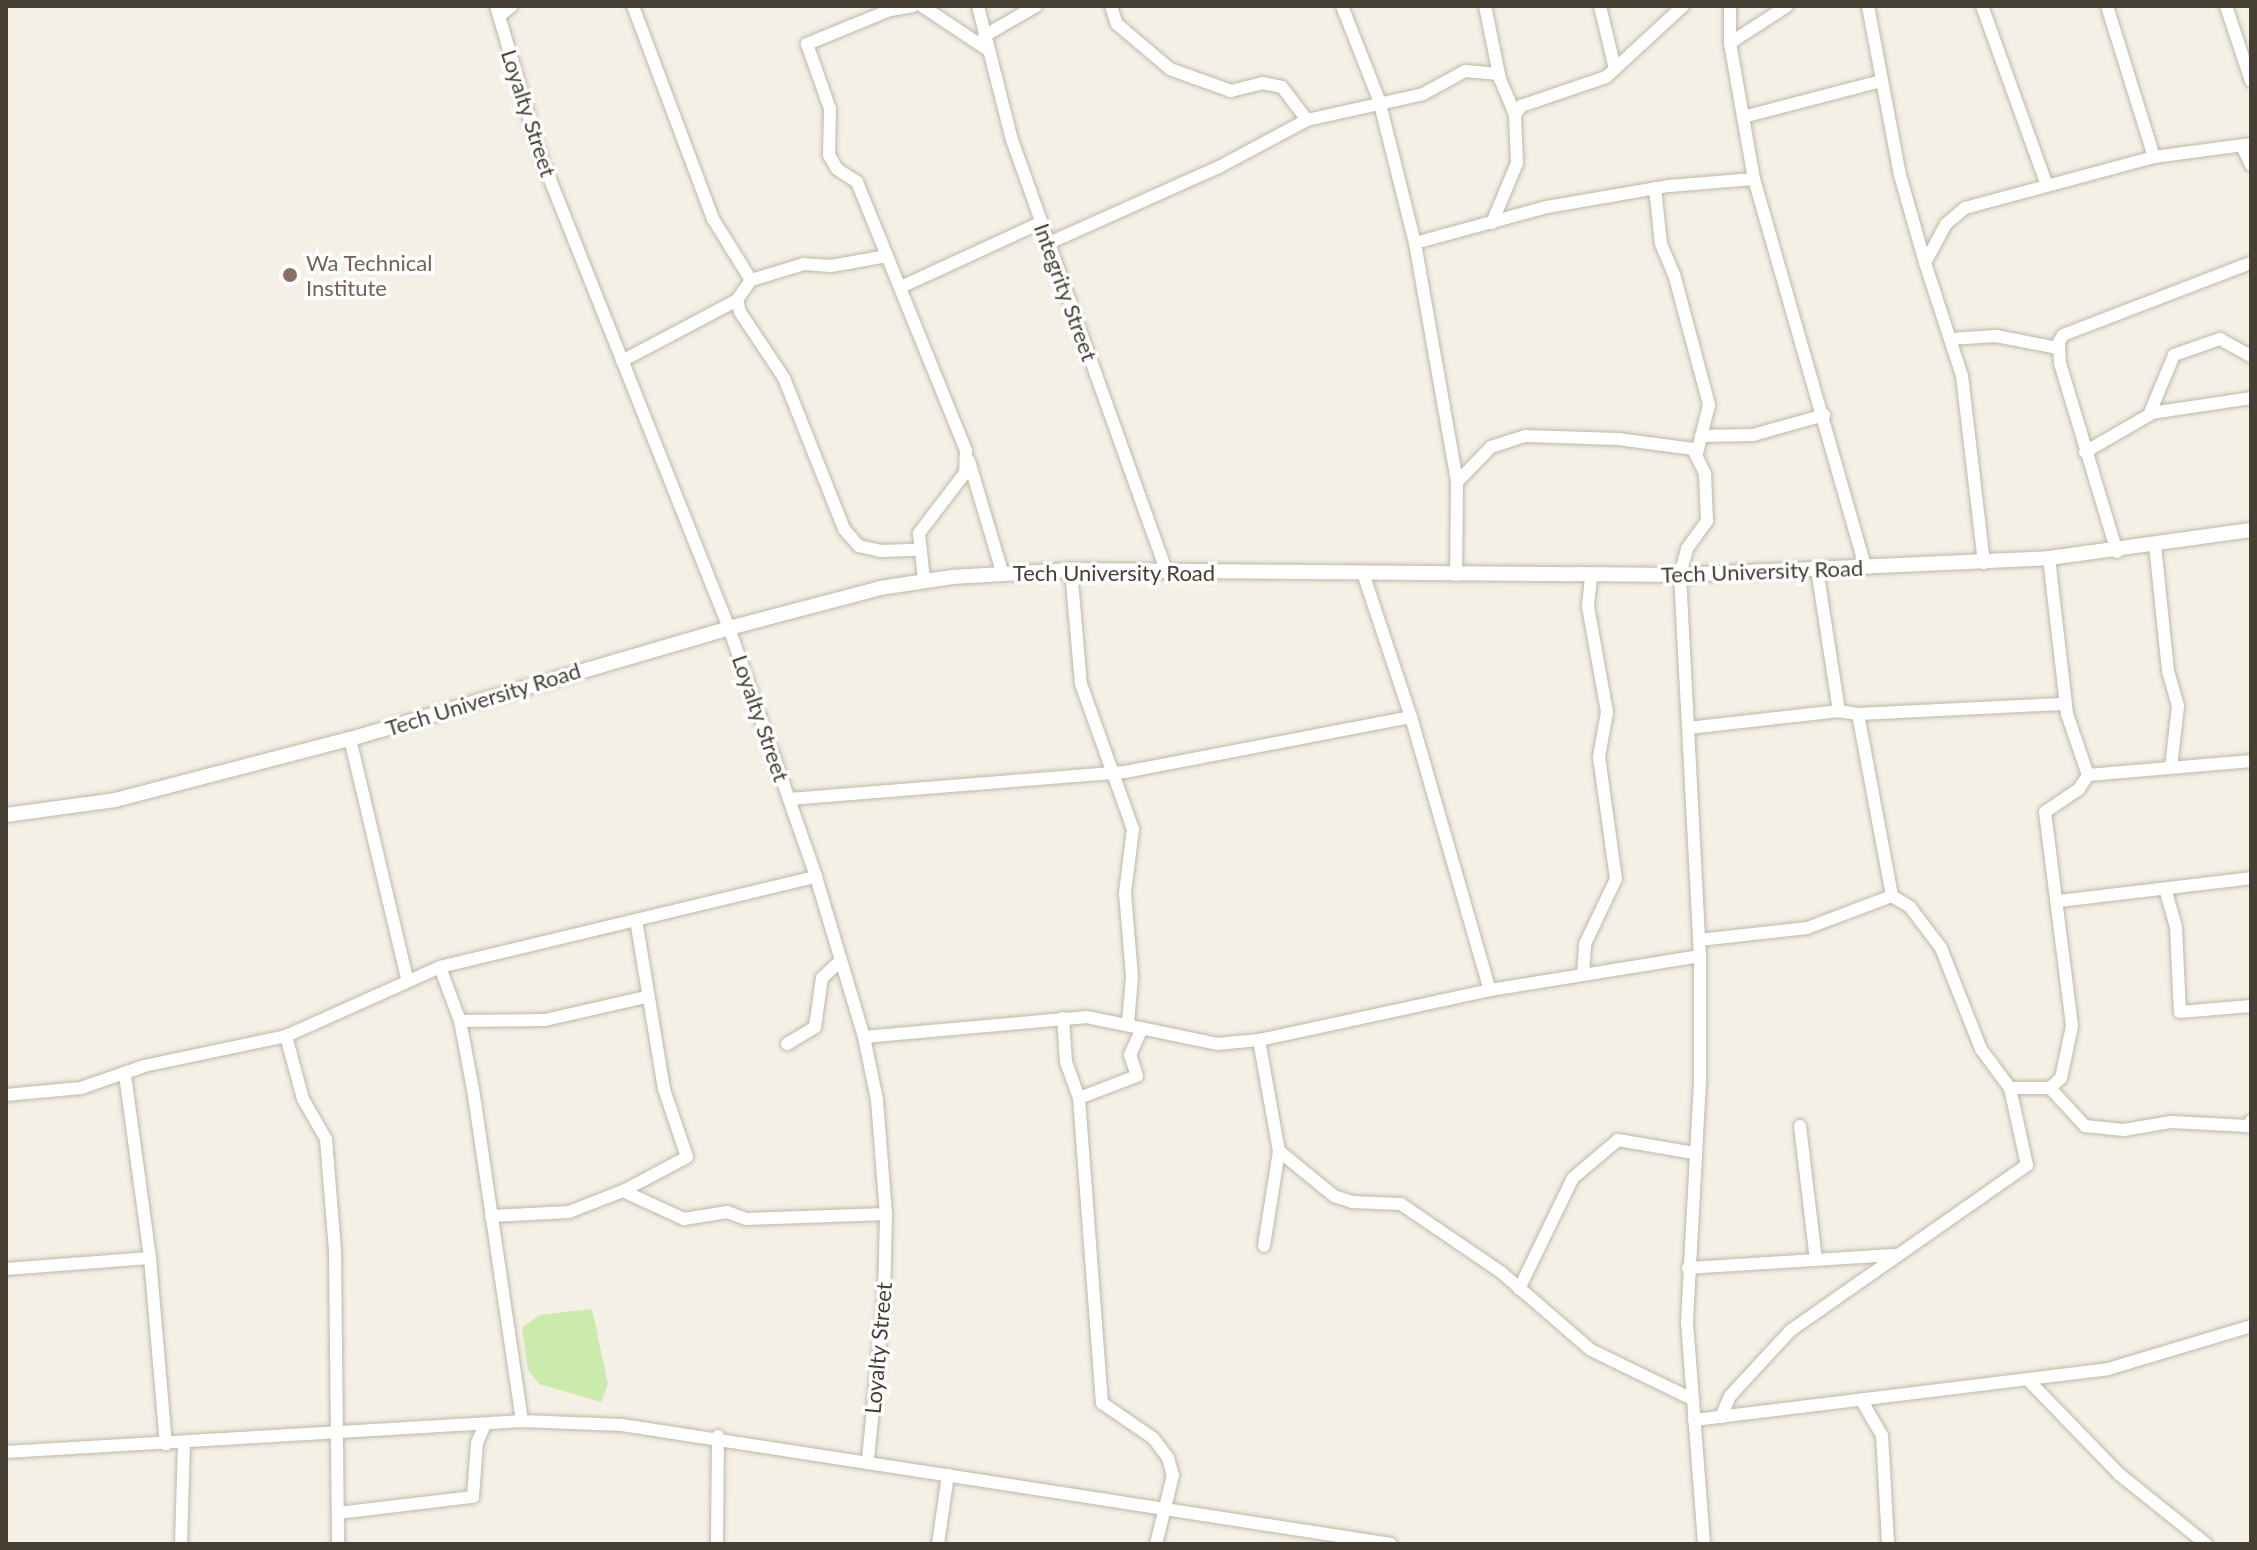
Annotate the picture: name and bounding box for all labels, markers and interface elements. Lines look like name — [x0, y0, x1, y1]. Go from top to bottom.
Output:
street label: Loyalty Street — [496, 46, 562, 180]
street label: Integrity Street — [1029, 219, 1103, 365]
place label: Wa Technical Institute — [306, 249, 433, 300]
marker: Wa Technical Institute — [281, 266, 299, 284]
street label: Tech University Road — [1660, 554, 1864, 588]
street label: Tech University Road — [1013, 560, 1215, 586]
street label: Loyalty Street — [727, 651, 795, 785]
street label: Tech University Road — [382, 657, 584, 741]
street label: Loyalty Street — [859, 1281, 897, 1415]

